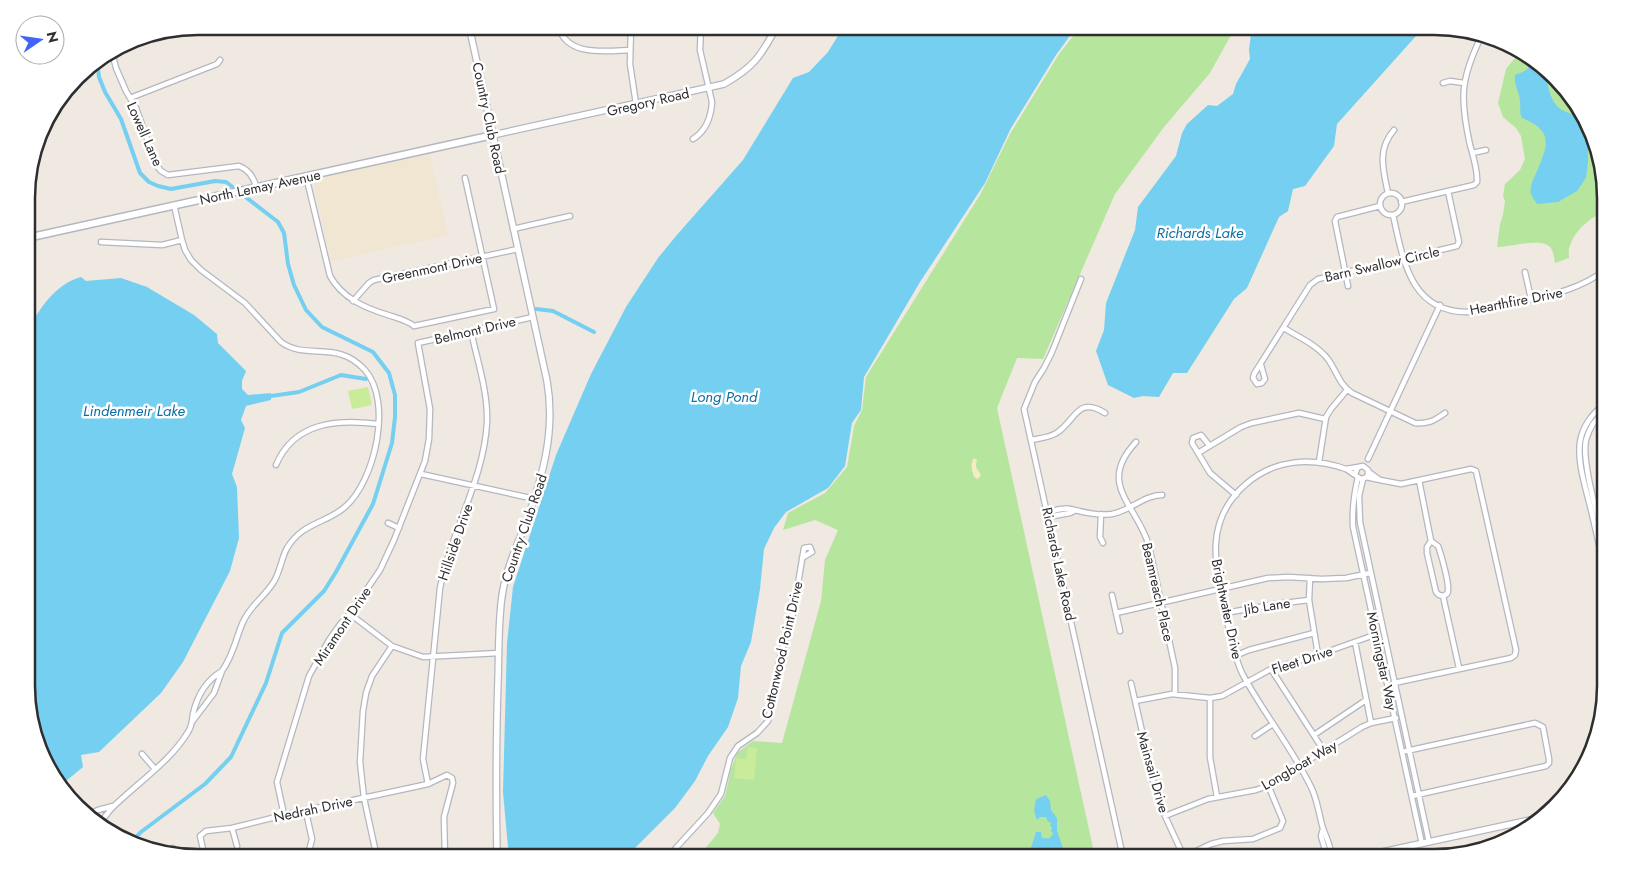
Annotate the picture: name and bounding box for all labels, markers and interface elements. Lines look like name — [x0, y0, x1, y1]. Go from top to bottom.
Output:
north arrow — [15, 15, 65, 65]
text: N — [42, 29, 64, 45]
street label: Country Club Road — [467, 60, 511, 176]
street label: Gregory Road — [605, 83, 691, 121]
street label: Lowell Lane — [122, 99, 168, 169]
street label: North Lemay Avenue — [198, 164, 322, 210]
water label: Richards Lake — [1156, 222, 1244, 244]
street label: Barn Swallow Circle — [1323, 241, 1441, 287]
street label: Greenmont Drive — [380, 248, 484, 288]
street label: Hearthfire Drive — [1468, 282, 1564, 320]
street label: Belmont Drive — [432, 311, 518, 349]
water label: Long Pond — [691, 386, 758, 408]
water label: Lindenmeir Lake — [83, 400, 186, 422]
street label: Country Club Road — [496, 471, 552, 585]
street label: Hillside Drive — [433, 501, 477, 583]
street label: Richards Lake Road — [1037, 505, 1081, 623]
street label: Beamreach Place — [1137, 541, 1179, 643]
street label: Brightwater Drive — [1207, 557, 1247, 661]
street label: Cottonwood Point Drive — [756, 579, 808, 721]
street label: Miramont Drive — [308, 583, 376, 669]
street label: Jib Lane — [1240, 592, 1292, 620]
street label: Morningstar Way — [1362, 610, 1402, 713]
street label: Fleet Drive — [1269, 641, 1335, 679]
street label: Mainsail Drive — [1132, 729, 1174, 815]
street label: Longboat Way — [1257, 735, 1341, 795]
street label: Nedrah Drive — [272, 791, 354, 827]

